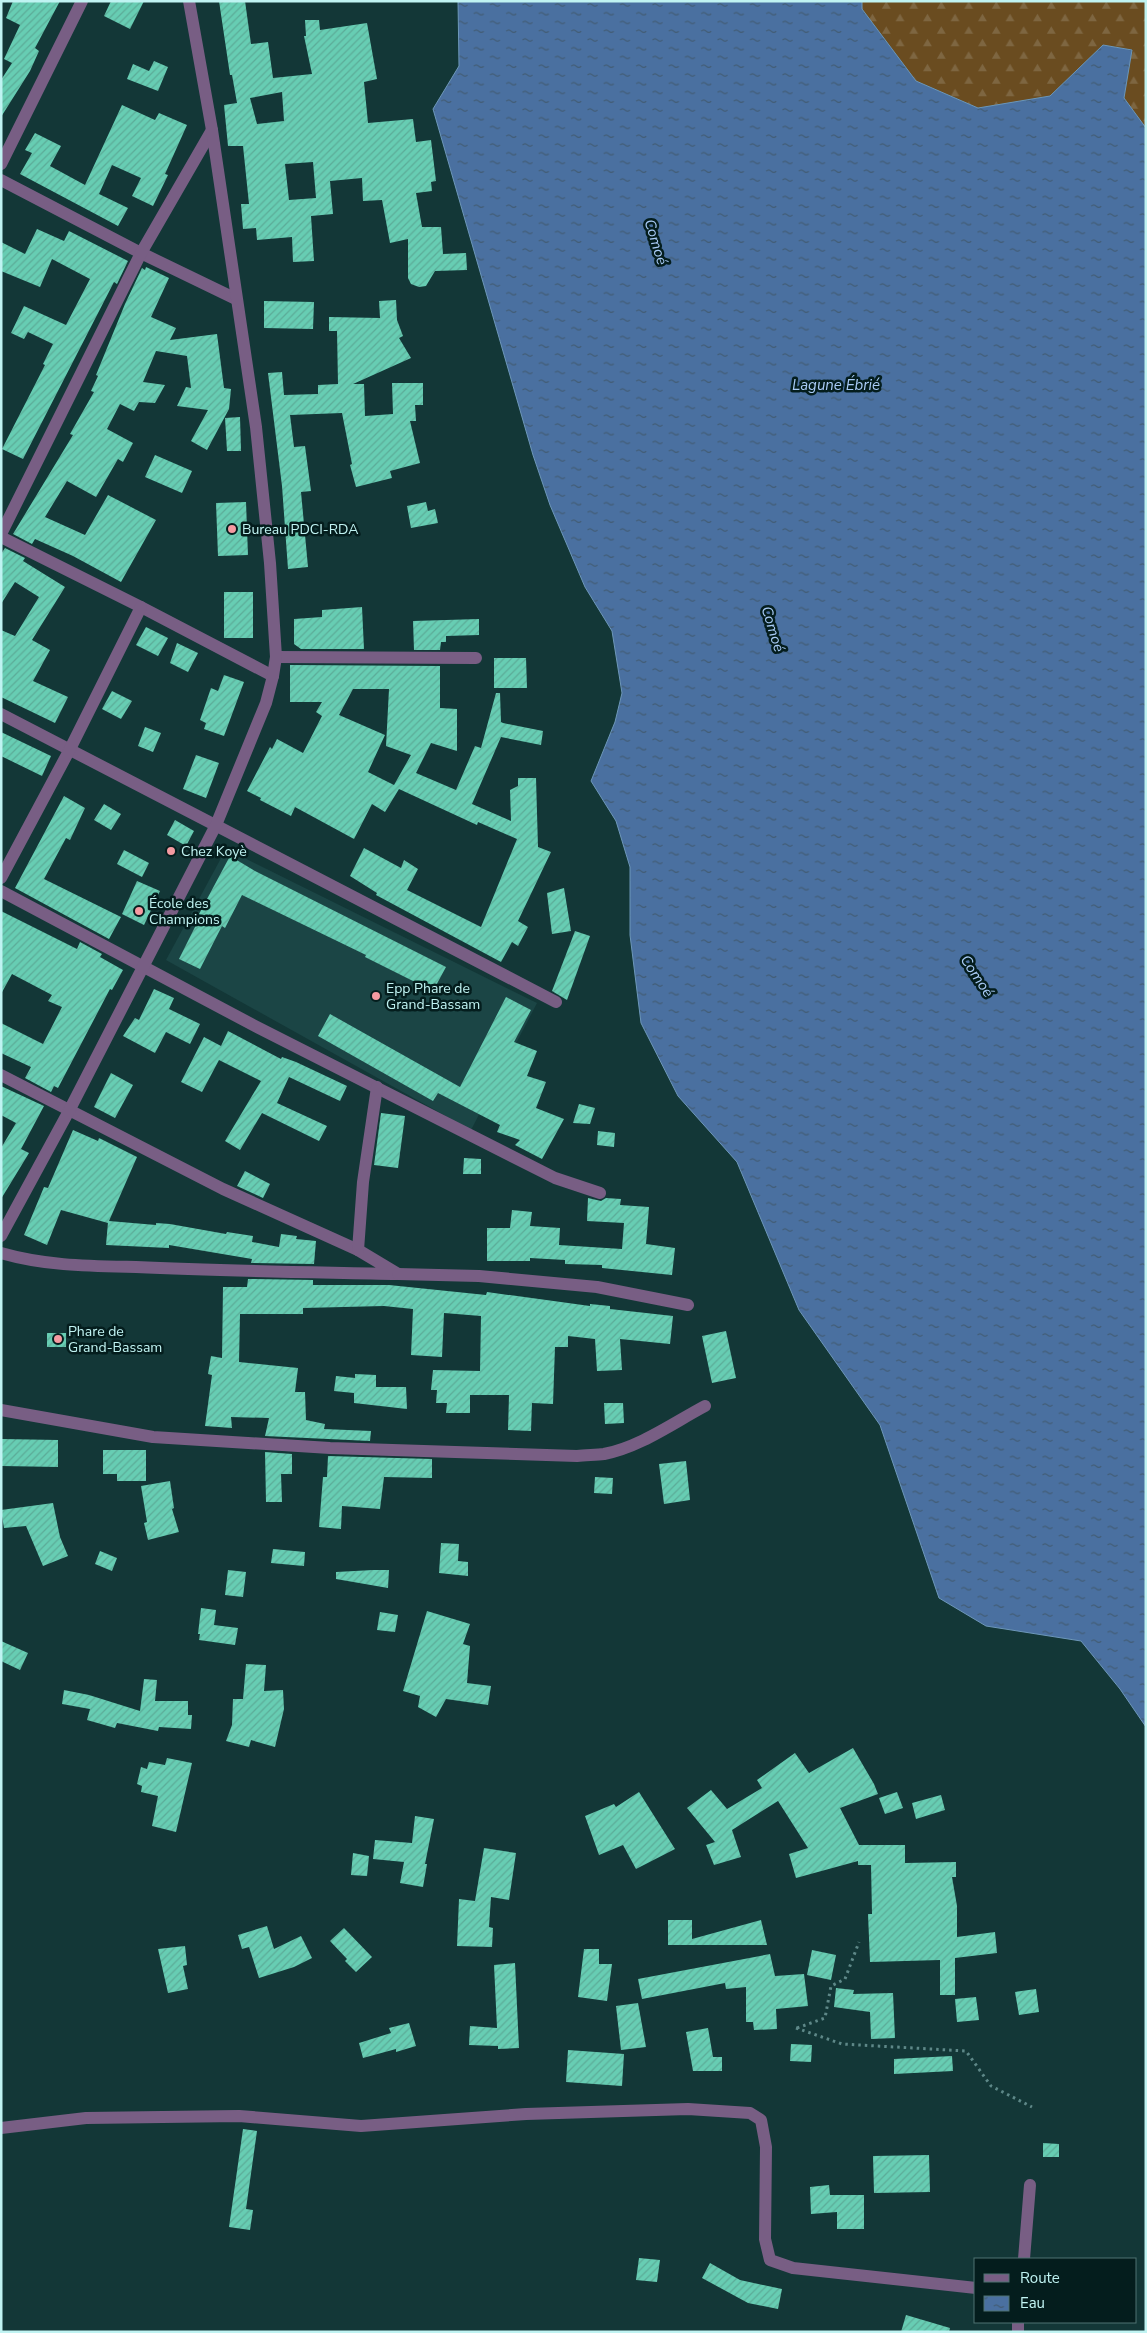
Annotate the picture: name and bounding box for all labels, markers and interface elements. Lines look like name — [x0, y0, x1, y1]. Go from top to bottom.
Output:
water label: Comoé — [640, 217, 672, 267]
water label: Lagune Ébrié — [792, 375, 880, 395]
place label: Bureau PDCI-RDA — [242, 520, 359, 539]
marker: Bureau PDCI-RDA — [226, 523, 238, 535]
water label: Comoé — [757, 604, 789, 654]
place label: Chez Koyè — [181, 842, 247, 861]
marker: Chez Koyè — [165, 845, 177, 857]
place label: École des Champions — [149, 894, 220, 929]
marker: École des Champions — [133, 905, 145, 917]
water label: Comoé — [956, 951, 998, 1001]
place label: Epp Phare de Grand-Bassam — [386, 979, 480, 1014]
marker: Epp Phare de Grand-Bassam — [370, 990, 382, 1002]
place label: Phare de Grand-Bassam — [68, 1322, 162, 1357]
marker: Phare de Grand-Bassam — [52, 1333, 64, 1345]
legend — [974, 2258, 1137, 2323]
text: Route — [1020, 2268, 1060, 2288]
text: Eau — [1020, 2293, 1045, 2313]

